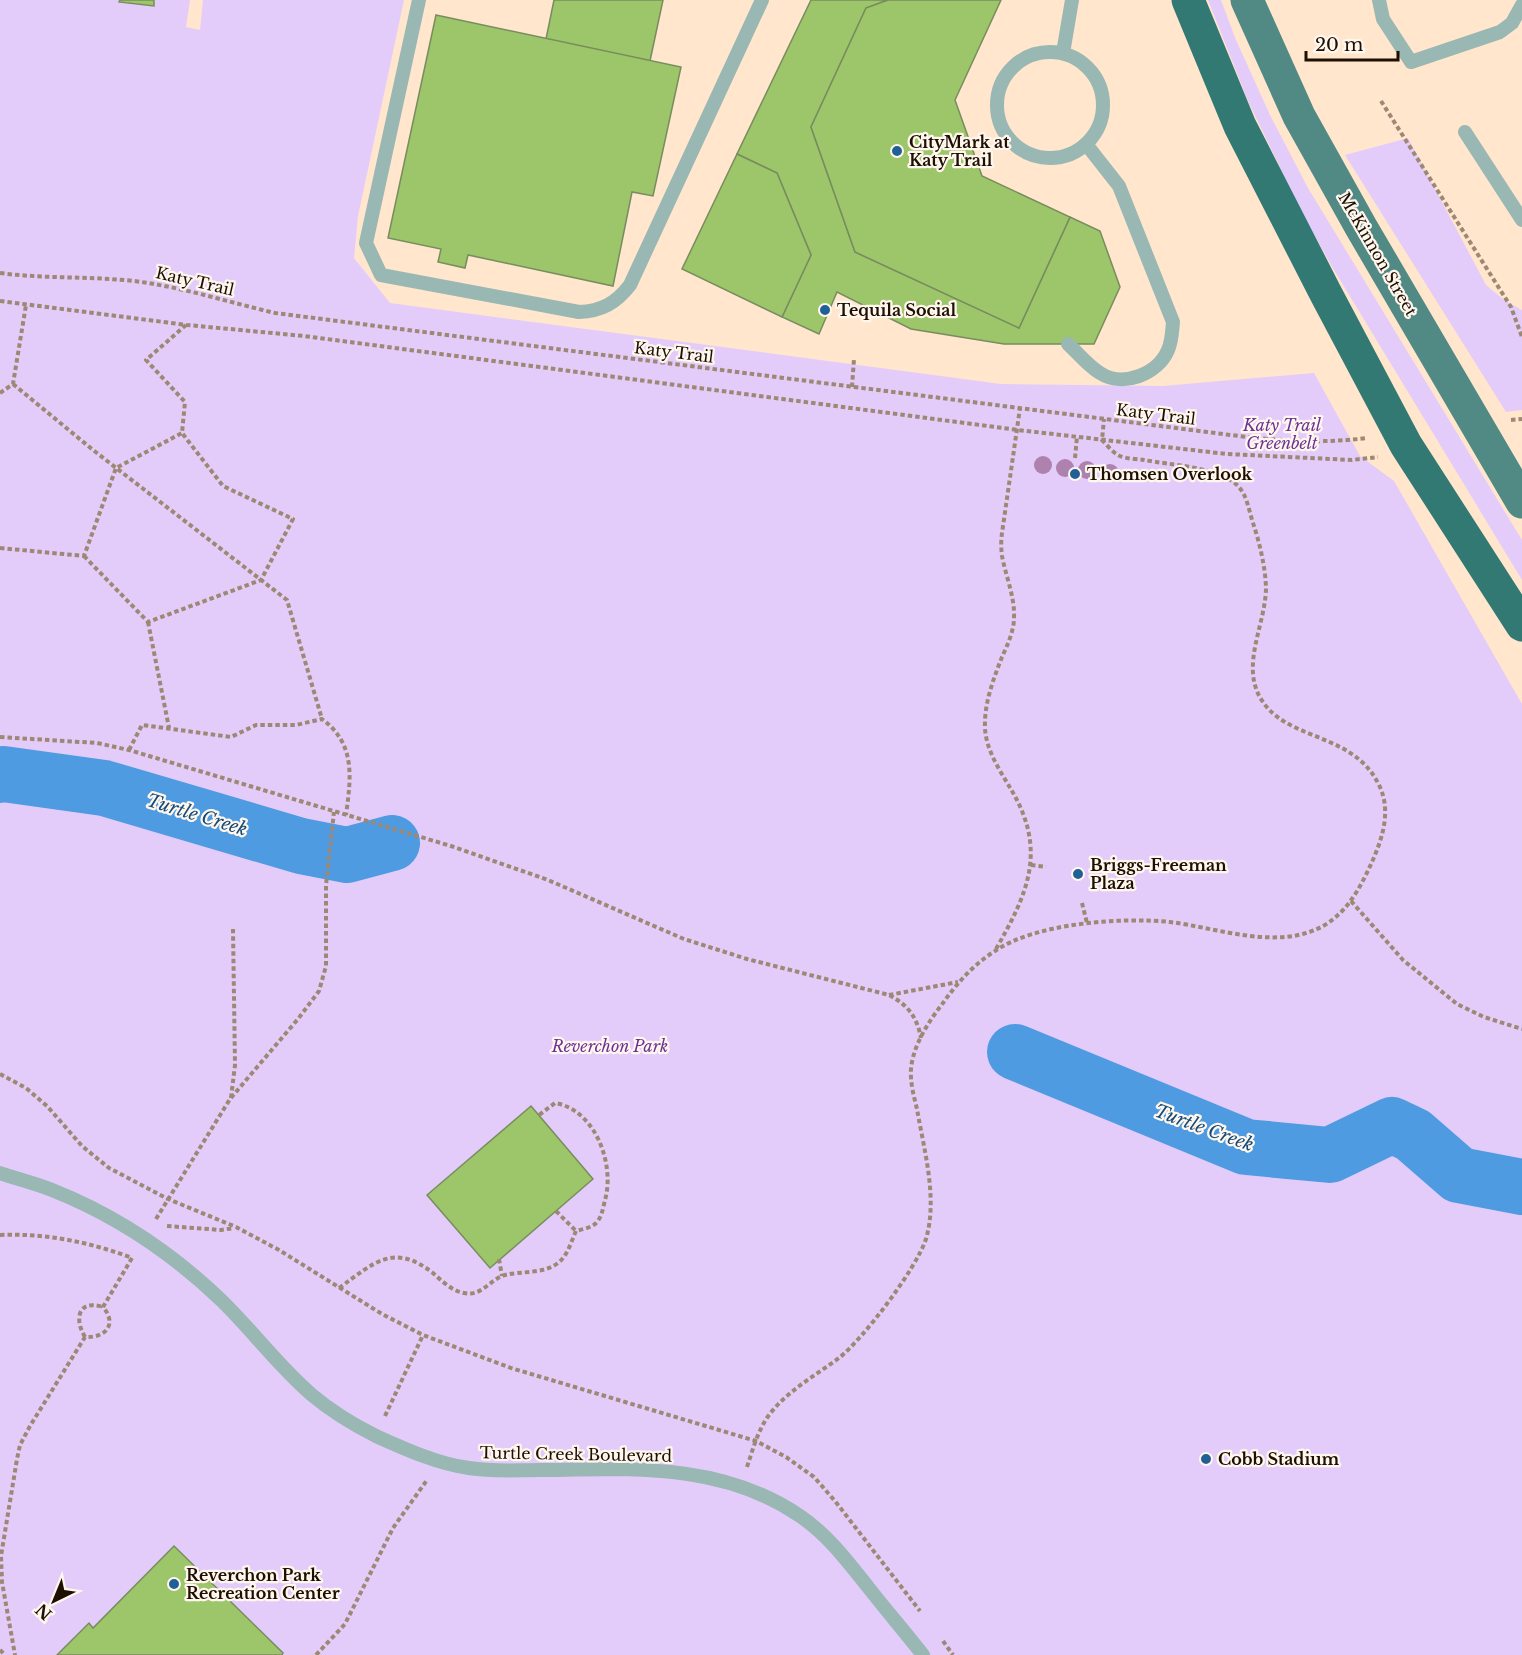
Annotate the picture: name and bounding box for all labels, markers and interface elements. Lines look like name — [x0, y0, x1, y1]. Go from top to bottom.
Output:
scale bar — [1306, 24, 1398, 62]
text: 20 m — [1315, 34, 1363, 56]
place label: CityMark at Katy Trail — [909, 132, 1010, 170]
marker: CityMark at Katy Trail — [890, 144, 904, 158]
street label: McKinnon Street — [1334, 188, 1422, 320]
street label: Katy Trail — [154, 262, 236, 300]
place label: Tequila Social — [837, 300, 956, 320]
marker: Tequila Social — [818, 303, 832, 317]
street label: Katy Trail — [633, 337, 715, 367]
street label: Katy Trail — [1115, 399, 1197, 429]
park label: Katy Trail Greenbelt — [1242, 415, 1322, 453]
place label: Thomsen Overlook — [1087, 464, 1252, 484]
marker: Thomsen Overlook — [1068, 467, 1082, 481]
water label: Turtle Creek — [144, 789, 250, 841]
place label: Briggs-Freeman Plaza — [1090, 855, 1227, 893]
marker: Briggs-Freeman Plaza — [1071, 867, 1085, 881]
park label: Reverchon Park — [551, 1036, 668, 1056]
water label: Turtle Creek — [1151, 1100, 1257, 1156]
street label: Turtle Creek Boulevard — [480, 1442, 673, 1466]
place label: Cobb Stadium — [1218, 1449, 1340, 1469]
marker: Cobb Stadium — [1199, 1452, 1213, 1466]
place label: Reverchon Park Recreation Center — [186, 1565, 340, 1603]
north arrow — [24, 1571, 84, 1631]
marker: Reverchon Park Recreation Center — [167, 1577, 181, 1591]
text: N — [31, 1600, 56, 1624]

